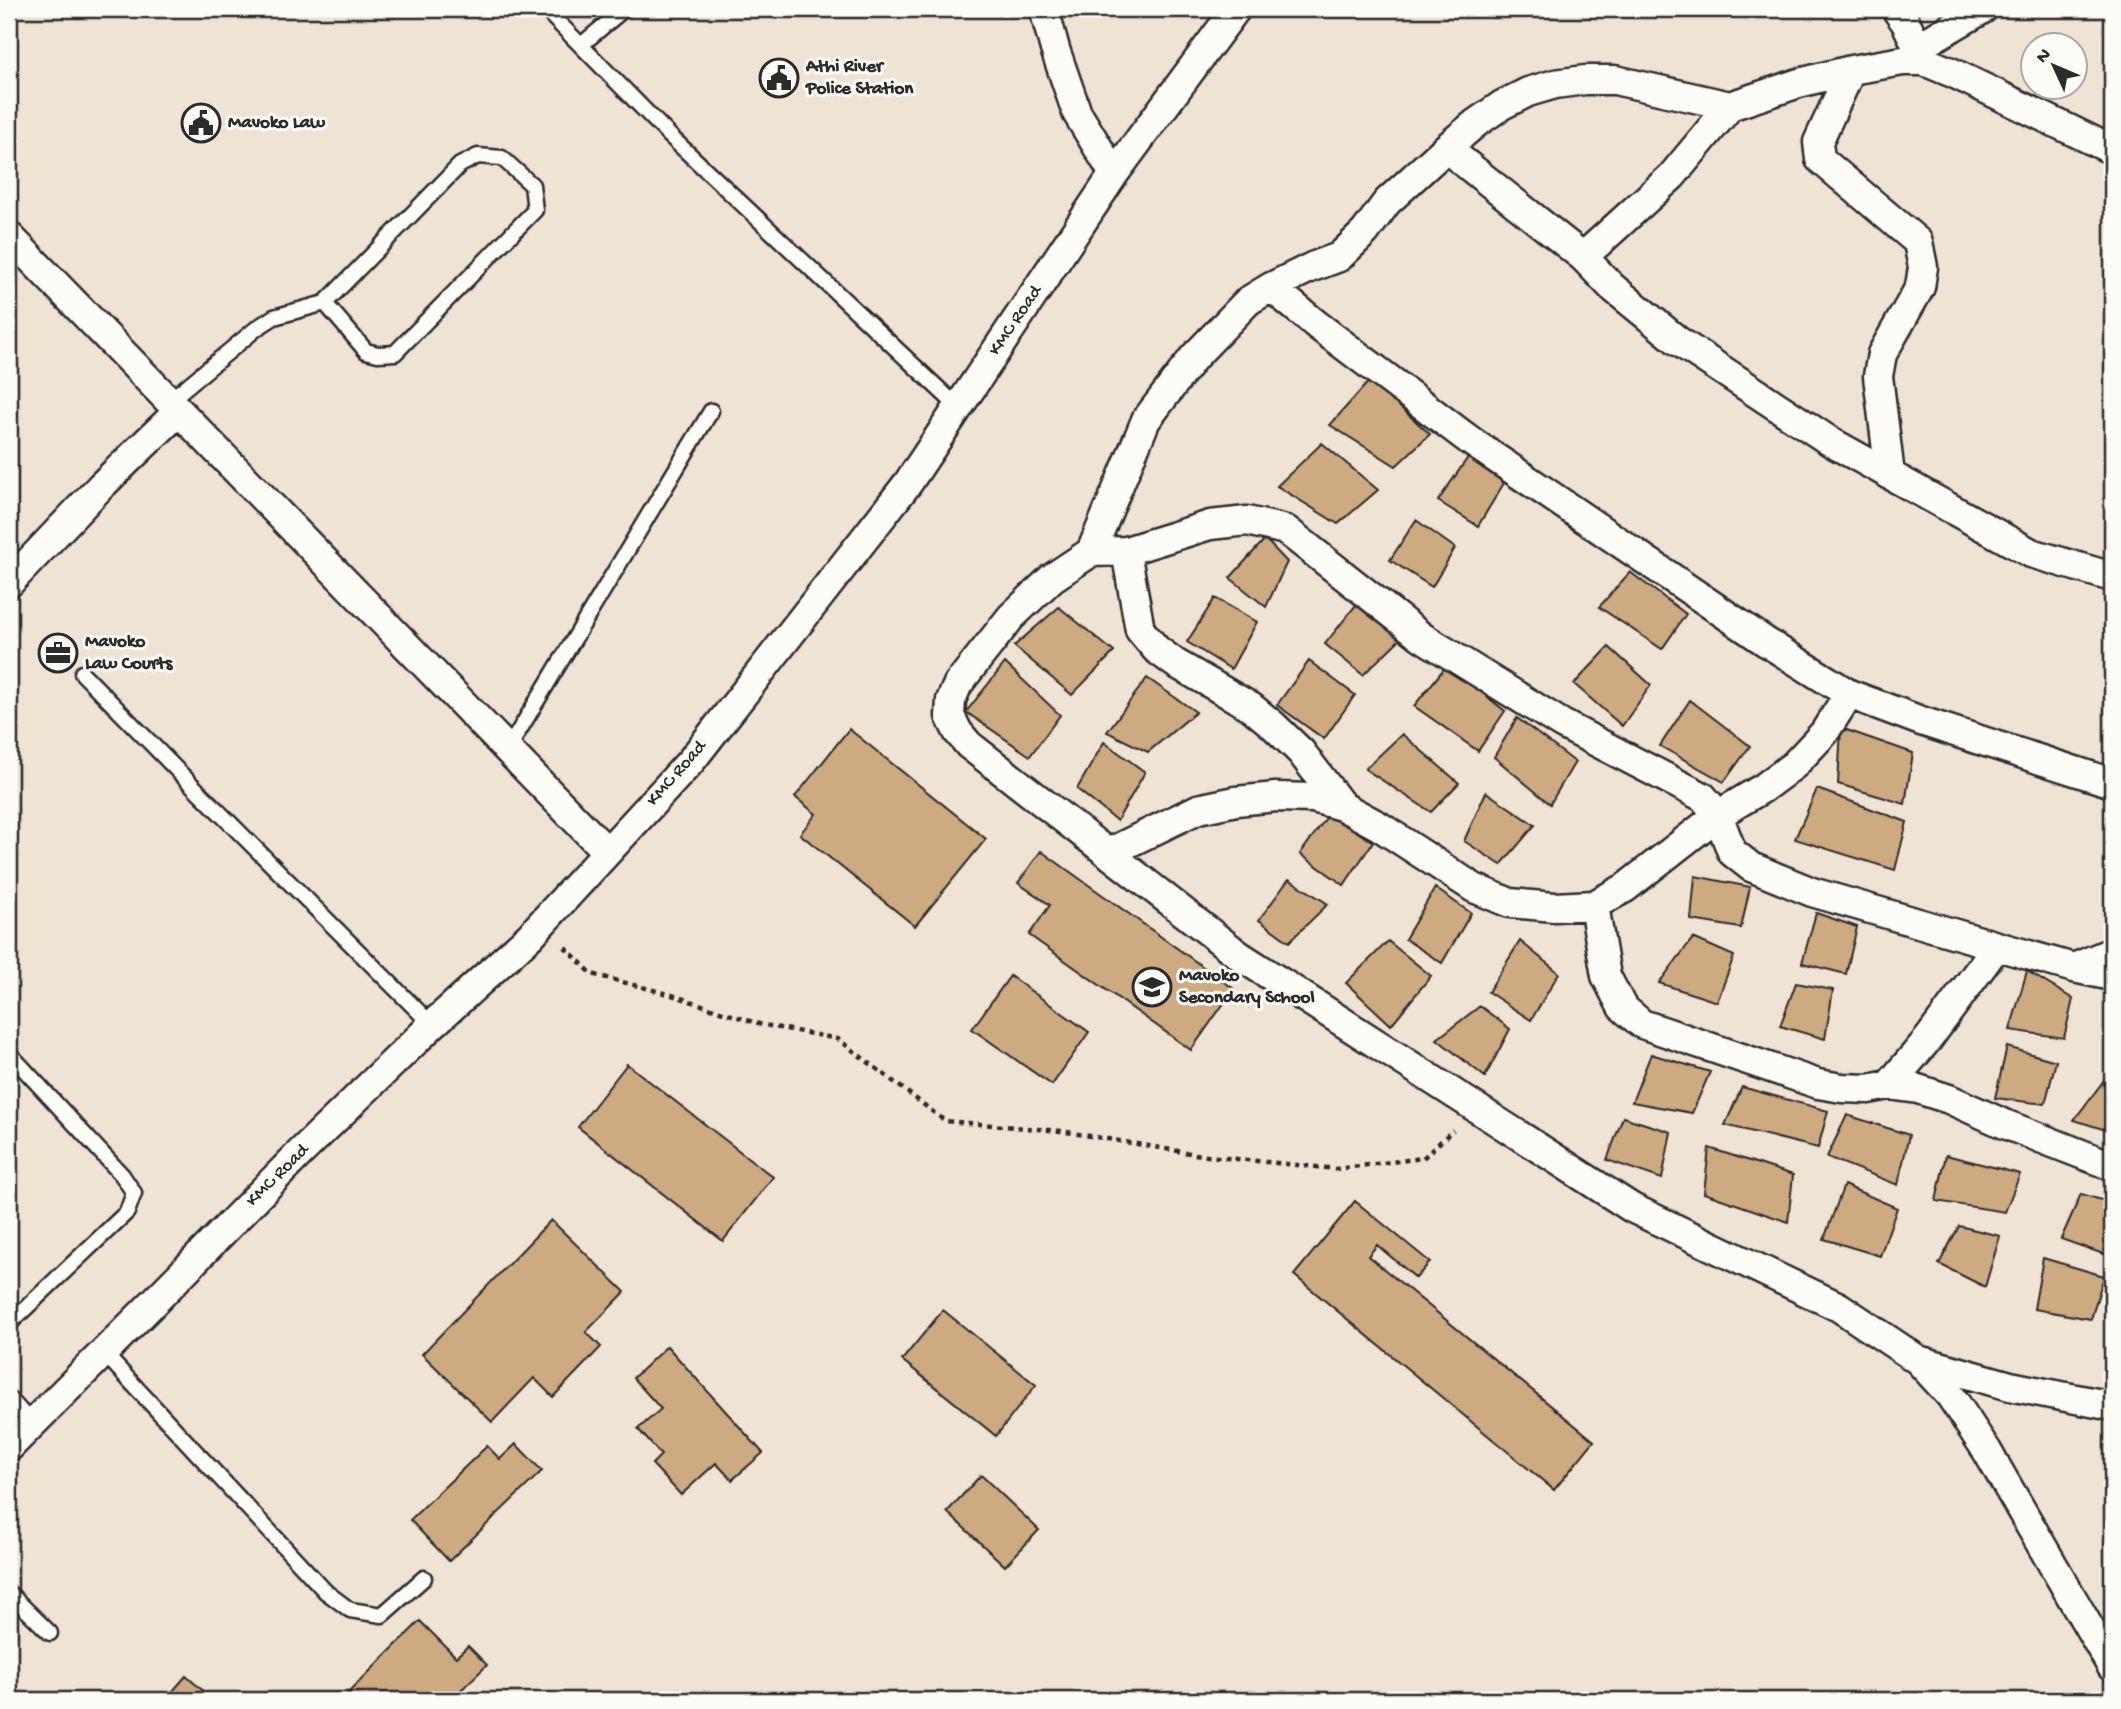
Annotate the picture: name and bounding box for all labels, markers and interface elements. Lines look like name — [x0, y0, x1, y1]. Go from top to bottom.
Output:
north arrow — [2020, 32, 2090, 102]
text: N — [2032, 44, 2057, 69]
place label: Athi River Police Station — [805, 56, 914, 101]
public building icon: Athi River Police Station — [758, 57, 800, 99]
public building icon: Mavoko Law — [180, 102, 222, 144]
place label: Mavoko Law — [228, 112, 325, 135]
street label: KMC Road — [984, 280, 1049, 361]
place label: Mavoko Law Courts — [85, 631, 173, 676]
office icon: Mavoko Law Courts — [37, 632, 79, 674]
street label: KMC Road — [642, 735, 713, 812]
place label: Mavoko Secondary School — [1179, 965, 1315, 1010]
school or university icon: Mavoko Secondary School — [1131, 966, 1173, 1008]
street label: KMC Road — [242, 1138, 316, 1212]

